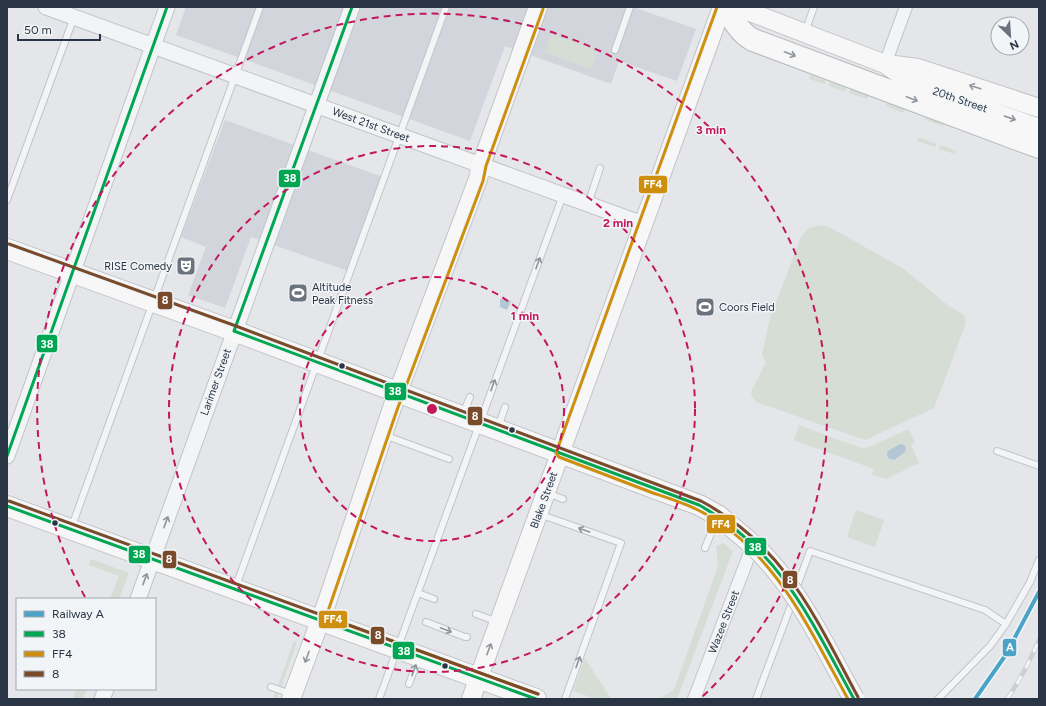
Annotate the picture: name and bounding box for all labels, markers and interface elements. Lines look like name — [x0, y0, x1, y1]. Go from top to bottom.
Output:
scale bar — [18, 16, 100, 42]
north arrow — [990, 16, 1030, 56]
text: 50 m — [24, 23, 52, 37]
text: N — [1007, 37, 1021, 52]
one-way arrow — [783, 50, 795, 58]
one-way arrow — [969, 83, 982, 90]
street label: 20th Street — [931, 85, 989, 115]
one-way arrow — [905, 96, 917, 104]
street label: West 21st Street — [330, 105, 412, 145]
one-way arrow — [1004, 114, 1016, 122]
text: 3 min — [696, 123, 726, 137]
line badge: 38 — [278, 169, 301, 188]
text: 38 — [284, 172, 297, 185]
line badge: FF4 — [638, 175, 668, 194]
text: FF4 — [643, 178, 663, 191]
text: 2 min — [603, 216, 633, 230]
theatre icon: RISE Comedy — [175, 255, 197, 277]
one-way arrow — [534, 258, 542, 270]
place label: RISE Comedy — [104, 260, 172, 273]
place label: Altitude Peak Fitness — [312, 281, 373, 307]
sports icon: Altitude Peak Fitness — [287, 282, 309, 304]
line badge: 8 — [157, 291, 173, 310]
text: 8 — [162, 294, 169, 307]
sports icon: Coors Field — [694, 296, 716, 318]
place label: Coors Field — [719, 301, 775, 314]
text: 1 min — [511, 309, 539, 323]
line badge: 38 — [36, 334, 58, 353]
text: 38 — [41, 338, 54, 351]
street label: Larimer Street — [198, 347, 234, 417]
unlabelled marker — [337, 361, 347, 371]
one-way arrow — [490, 380, 498, 392]
line badge: 38 — [384, 382, 407, 401]
text: 38 — [389, 385, 402, 398]
centre of rings — [425, 402, 439, 416]
line badge: 8 — [467, 406, 483, 426]
text: 8 — [472, 410, 479, 423]
unlabelled marker — [507, 425, 517, 435]
street label: Blake Street — [528, 470, 560, 530]
line badge: FF4 — [706, 514, 736, 534]
one-way arrow — [163, 516, 170, 529]
unlabelled marker — [50, 518, 60, 528]
text: FF4 — [711, 518, 731, 531]
one-way arrow — [578, 526, 591, 533]
line badge: 38 — [744, 537, 767, 556]
text: 38 — [749, 541, 762, 554]
line badge: 38 — [128, 545, 151, 564]
text: 38 — [133, 548, 146, 561]
line badge: 8 — [162, 550, 177, 569]
text: 8 — [166, 553, 173, 566]
line badge: 8 — [782, 570, 798, 589]
one-way arrow — [142, 573, 150, 585]
text: 8 — [787, 574, 794, 587]
street label: Wazee Street — [706, 589, 742, 655]
legend — [16, 598, 156, 690]
text: Railway A — [52, 607, 104, 621]
line badge: FF4 — [318, 610, 348, 629]
text: FF4 — [323, 613, 343, 626]
line badge: 8 — [370, 626, 385, 645]
text: 38 — [52, 627, 66, 641]
one-way arrow — [440, 627, 452, 635]
text: 8 — [375, 629, 382, 642]
line badge: A — [1002, 638, 1017, 657]
line badge: 38 — [392, 641, 415, 660]
text: A — [1006, 641, 1014, 654]
one-way arrow — [486, 644, 494, 656]
text: 38 — [398, 645, 411, 658]
text: FF4 — [52, 647, 73, 661]
one-way arrow — [302, 650, 310, 662]
one-way arrow — [575, 657, 583, 669]
unlabelled marker — [440, 661, 450, 671]
one-way arrow — [411, 665, 419, 677]
text: 8 — [52, 667, 59, 681]

